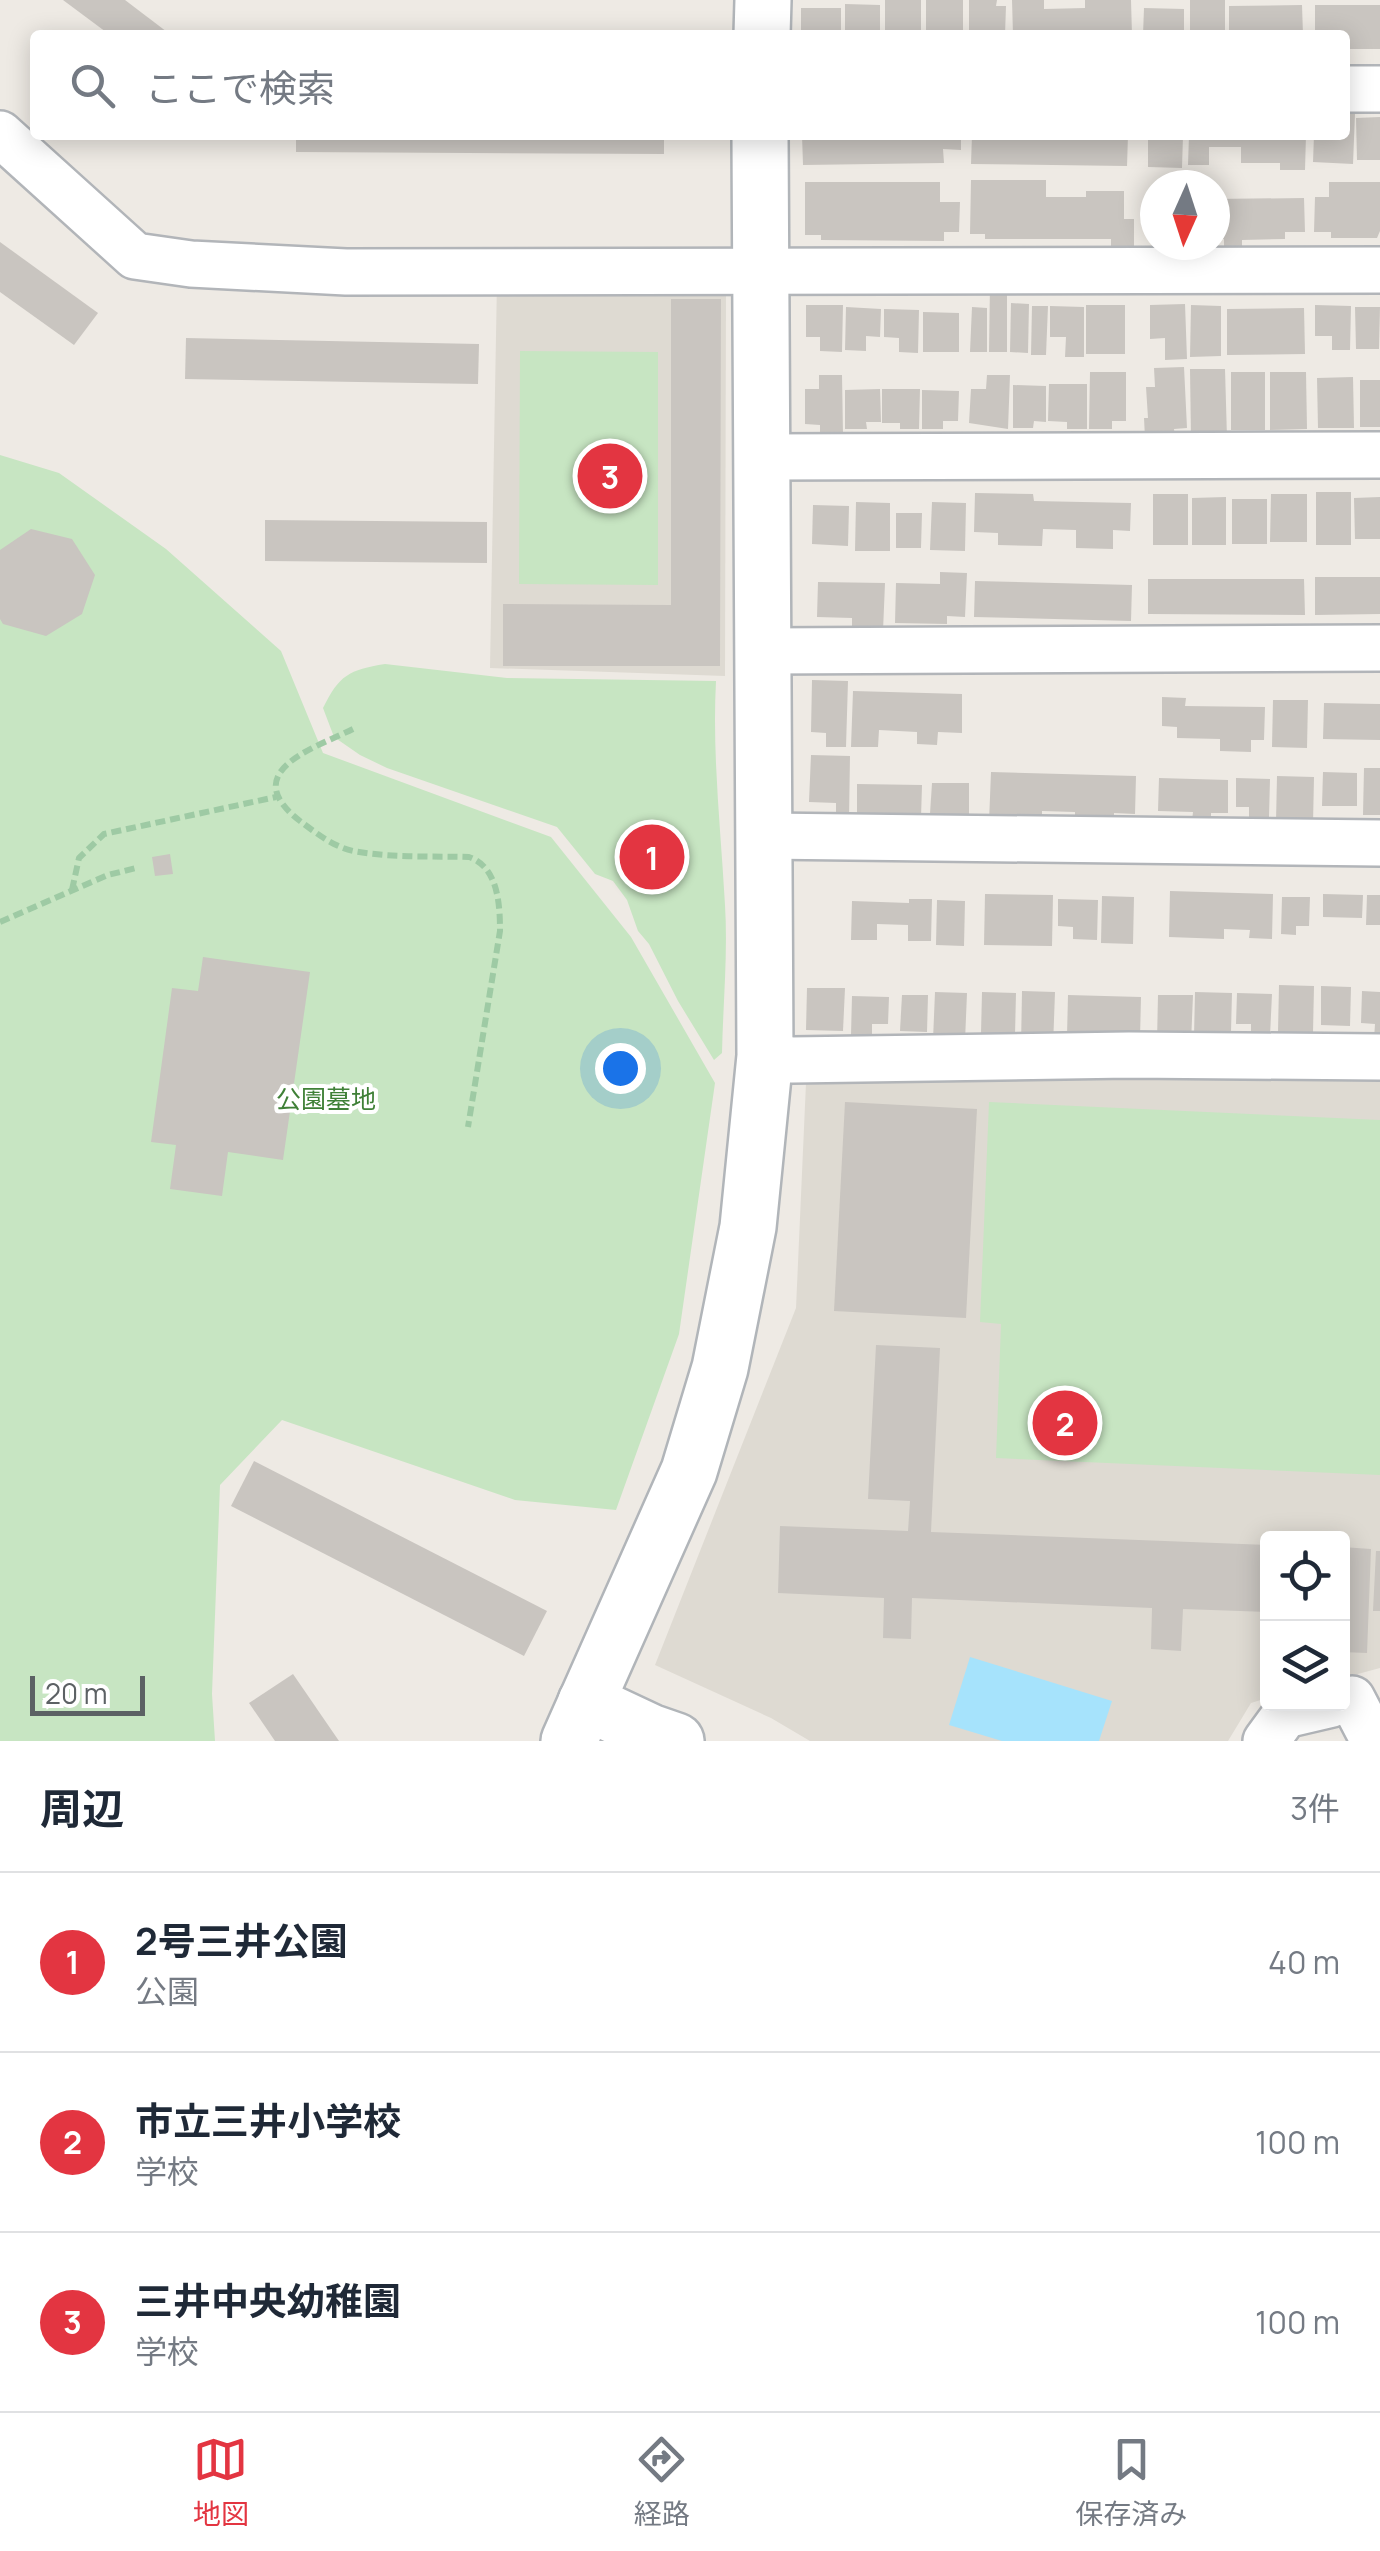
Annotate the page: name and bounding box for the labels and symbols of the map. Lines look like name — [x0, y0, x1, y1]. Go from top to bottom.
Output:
north arrow — [1140, 170, 1230, 260]
pin: 3 — [578, 438, 642, 514]
pin: 1 — [620, 820, 684, 894]
your location — [595, 1043, 646, 1094]
park label: 公園墓地 — [276, 1081, 376, 1116]
pin: 2 — [1032, 1386, 1098, 1460]
scale bar — [30, 1671, 145, 1716]

